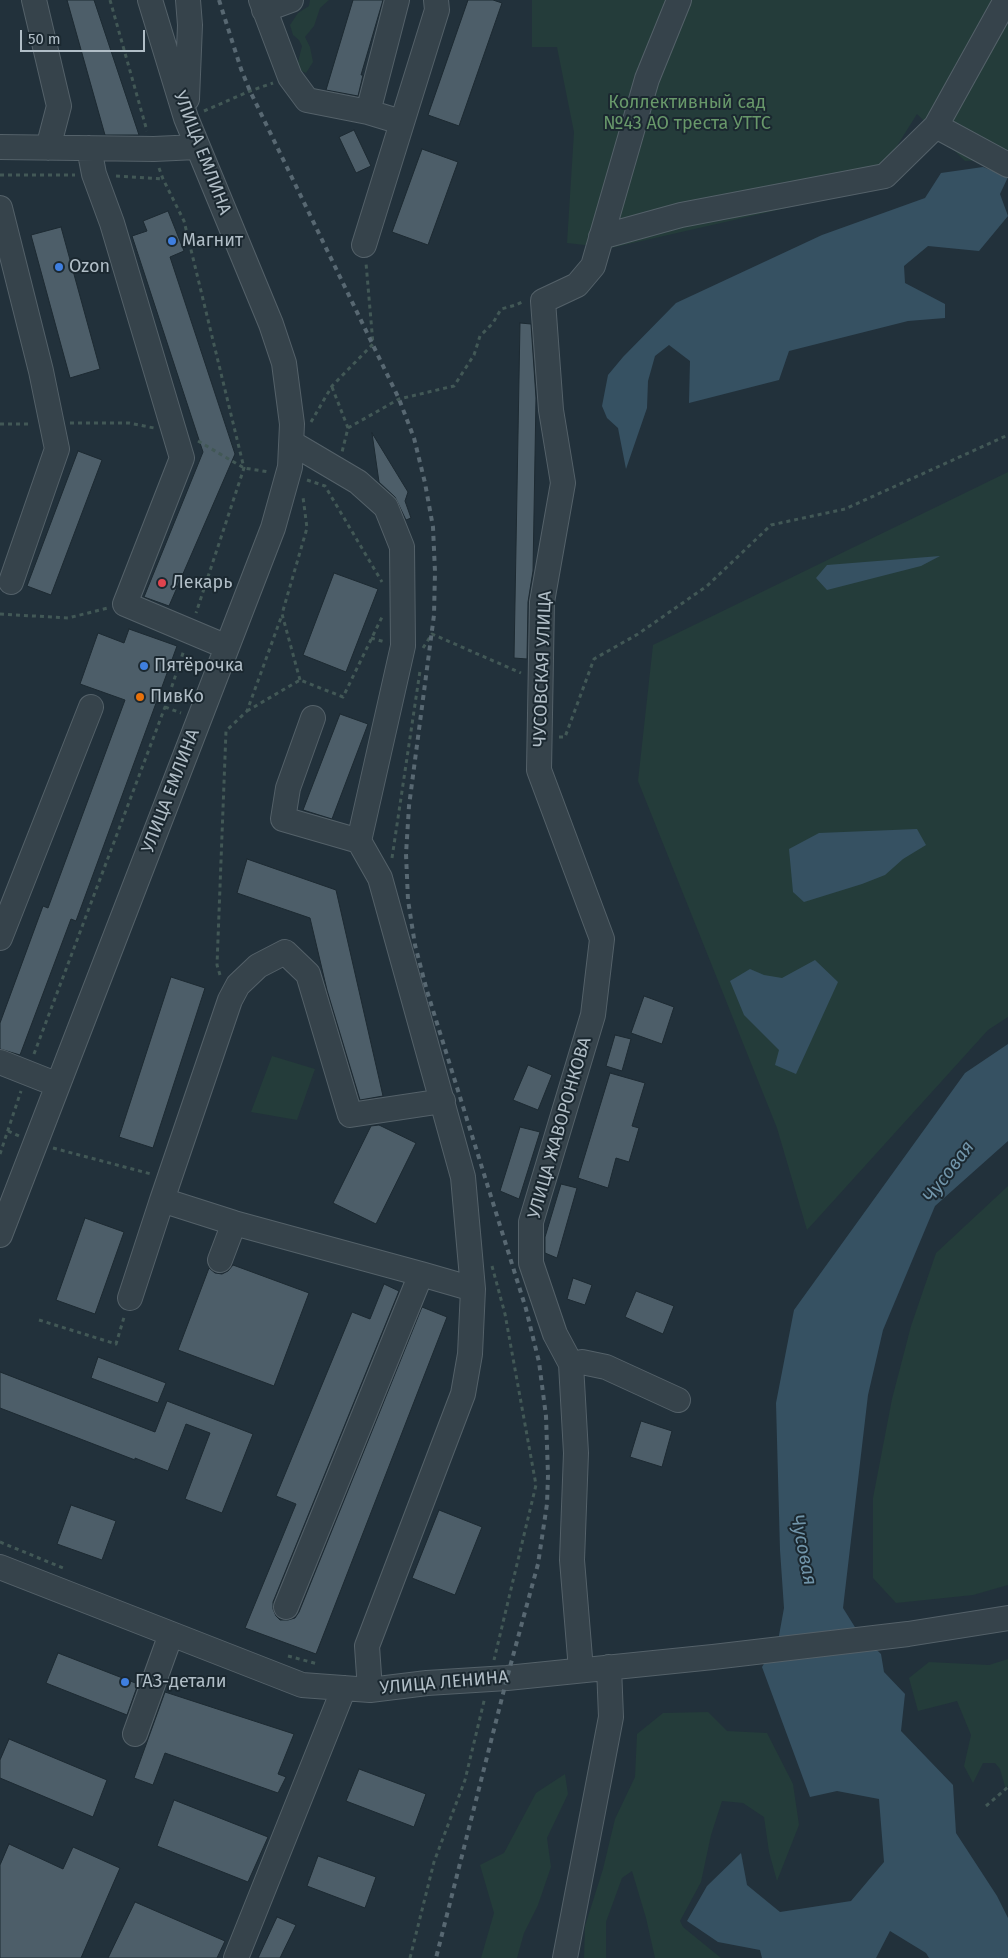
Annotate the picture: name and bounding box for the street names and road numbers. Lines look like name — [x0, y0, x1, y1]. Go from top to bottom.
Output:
street label: УЛИЦА ЕМЛИНА — [168, 88, 236, 218]
street label: ЧУСОВСКАЯ УЛИЦА — [529, 591, 557, 747]
street label: УЛИЦА ЕМЛИНА — [137, 726, 205, 856]
street label: УЛИЦА ЖАВОРОНКОВА — [524, 1035, 596, 1221]
street label: УЛИЦА ЛЕНИНА — [379, 1667, 509, 1699]

